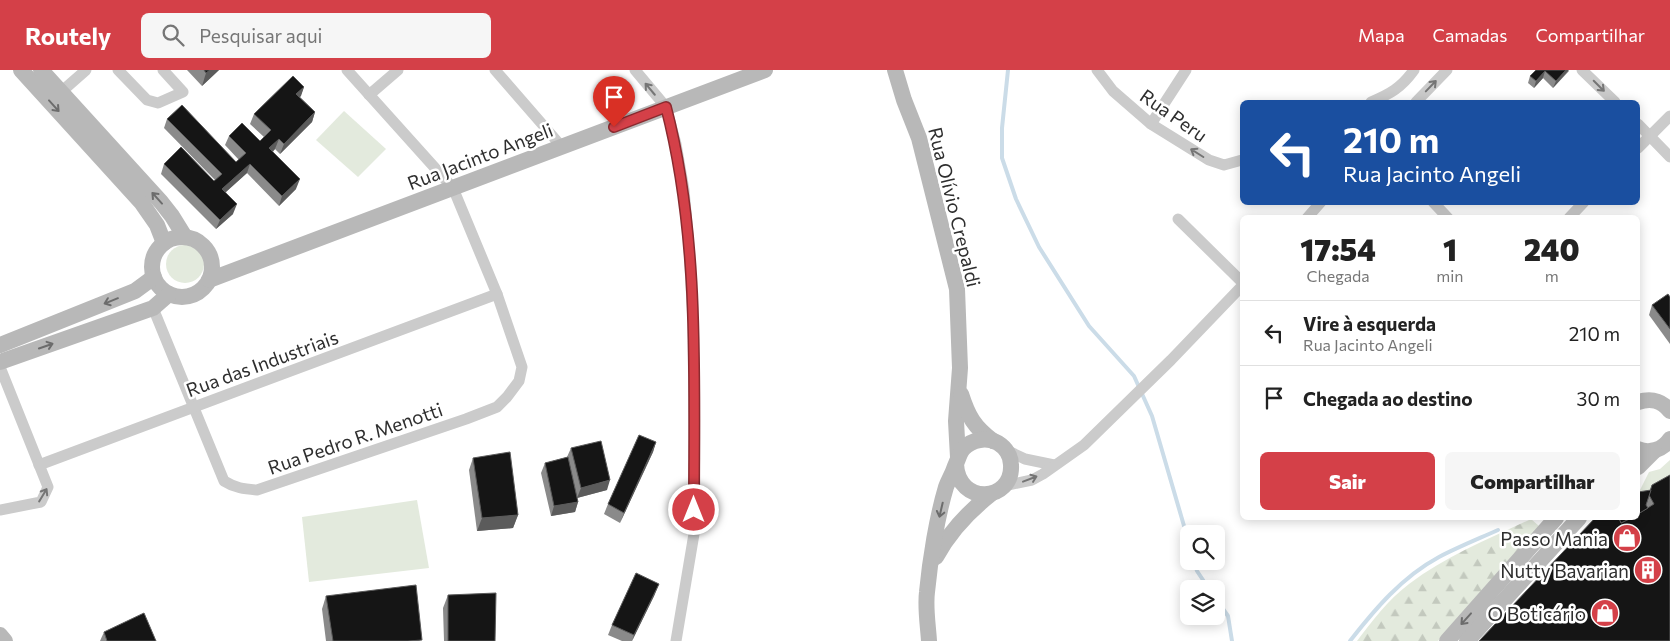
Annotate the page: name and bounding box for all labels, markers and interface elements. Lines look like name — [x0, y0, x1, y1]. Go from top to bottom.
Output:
search box — [141, 13, 491, 58]
text: Routely — [25, 21, 111, 50]
icon: search — [159, 21, 187, 49]
text: Pesquisar aqui — [199, 24, 322, 47]
text: Mapa — [1358, 24, 1405, 46]
text: Camadas — [1433, 24, 1507, 46]
text: Compartilhar — [1535, 24, 1645, 46]
pin — [593, 76, 635, 127]
one-way arrow — [1425, 80, 1437, 93]
one-way arrow — [1593, 80, 1605, 92]
one-way arrow — [645, 82, 656, 95]
icon: arrive — [600, 83, 628, 111]
street label: Rua Peru — [1136, 84, 1212, 146]
one-way arrow — [48, 100, 60, 113]
text: 210 m — [1343, 117, 1439, 160]
street label: Rua Jacinto Angeli — [404, 118, 556, 194]
icon: left — [1260, 120, 1325, 185]
street label: Rua Olívio Crepaldi — [924, 125, 986, 289]
one-way arrow — [1191, 148, 1205, 158]
text: Rua Jacinto Angeli — [1343, 160, 1521, 187]
one-way arrow — [151, 191, 163, 204]
text: 17:54 — [1300, 230, 1376, 267]
text: 1 — [1443, 230, 1457, 267]
text: 240 — [1524, 230, 1580, 267]
text: Chegada — [1307, 266, 1370, 285]
text: min — [1436, 266, 1464, 285]
text: m — [1545, 266, 1559, 285]
one-way arrow — [104, 296, 119, 306]
text: Vire à esquerda — [1303, 312, 1436, 335]
icon: left — [1260, 319, 1288, 347]
text: 210 m — [1569, 322, 1620, 345]
street label: Rua das Industriais — [183, 325, 341, 401]
text: Rua Jacinto Angeli — [1303, 335, 1433, 354]
one-way arrow — [38, 341, 53, 350]
icon: arrive — [1260, 384, 1288, 412]
text: Chegada ao destino — [1303, 387, 1473, 410]
text: 30 m — [1577, 387, 1620, 410]
street label: Rua Pedro R. Menotti — [265, 397, 445, 479]
button: Sair — [1260, 452, 1435, 510]
button: Compartilhar — [1445, 452, 1620, 510]
one-way arrow — [1022, 474, 1037, 483]
position arrow — [667, 483, 719, 535]
one-way arrow — [39, 488, 49, 502]
one-way arrow — [936, 502, 945, 518]
shop icon: Passo Mania — [1612, 523, 1642, 553]
map controls — [1180, 525, 1225, 625]
button: search — [1180, 525, 1225, 570]
place label: Passo Mania — [1500, 527, 1608, 550]
building icon: Nutty Bavarian — [1633, 555, 1663, 585]
place label: Nutty Bavarian — [1500, 559, 1629, 582]
button: layers — [1180, 580, 1225, 625]
shop icon: O Boticário — [1590, 598, 1620, 628]
place label: O Boticário — [1488, 602, 1586, 625]
one-way arrow — [1460, 613, 1472, 626]

